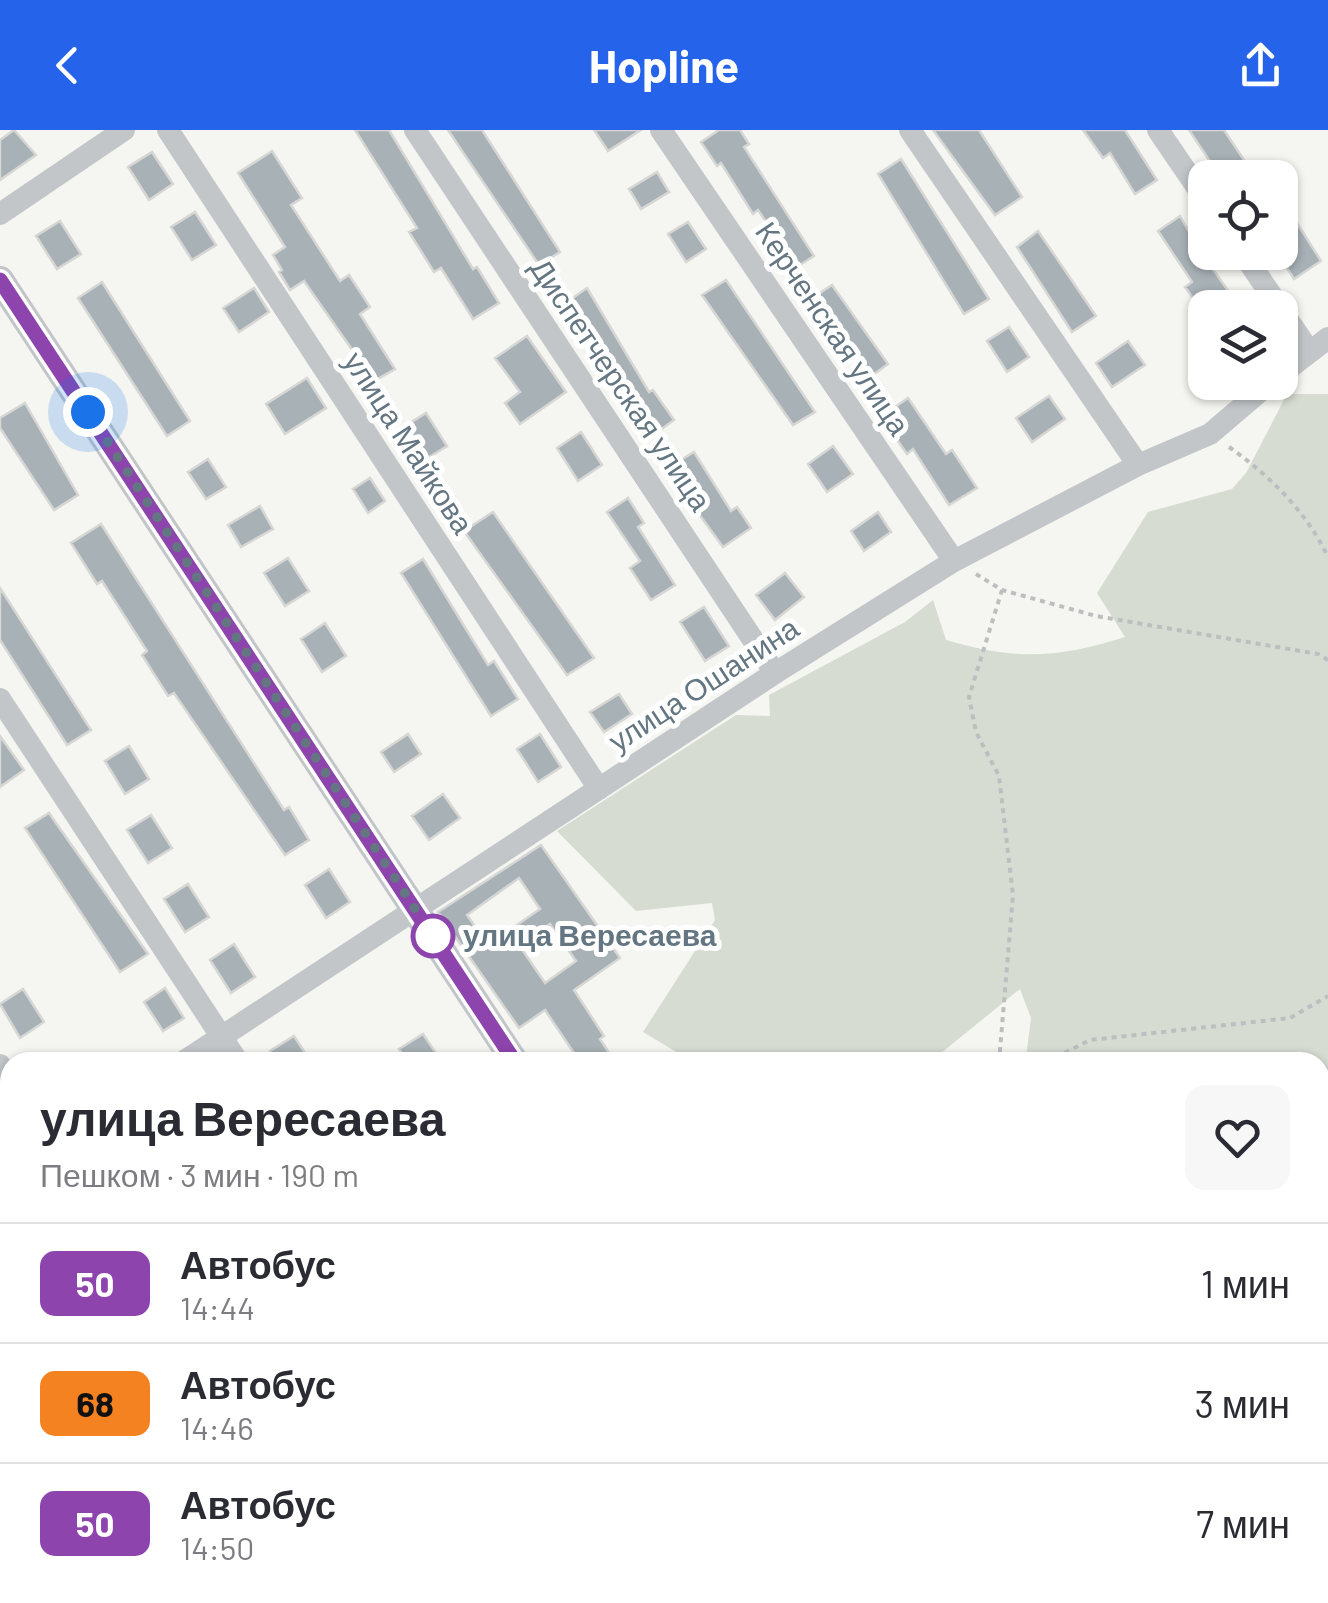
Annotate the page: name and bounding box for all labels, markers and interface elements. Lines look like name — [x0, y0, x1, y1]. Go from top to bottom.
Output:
icon: back — [40, 38, 95, 93]
text: Hopline — [589, 38, 739, 92]
icon: share — [1233, 38, 1288, 93]
map controls — [1188, 160, 1298, 400]
button: locate — [1188, 160, 1298, 270]
street label: Керченская улица — [749, 214, 918, 442]
street label: Диспетчерская улица — [524, 251, 720, 517]
button: layers — [1188, 290, 1298, 400]
street label: улица Майкова — [337, 344, 482, 540]
your location — [63, 387, 113, 437]
street label: улица Ошанина — [601, 608, 805, 758]
marker: улица Вересаева — [412, 915, 454, 957]
place label: улица Вересаева — [463, 916, 717, 952]
button: heart — [1185, 1085, 1290, 1190]
text: улица Вересаева — [40, 1088, 445, 1146]
text: Пешком · 3 мин · 190 m — [40, 1155, 359, 1193]
text: Автобус — [180, 1241, 336, 1287]
text: 1 мин — [1201, 1260, 1290, 1306]
text: 50 — [76, 1262, 114, 1304]
text: 14:44 — [180, 1288, 255, 1326]
text: Автобус — [180, 1361, 336, 1407]
text: 3 мин — [1194, 1380, 1290, 1426]
text: 68 — [76, 1382, 114, 1424]
text: 14:46 — [180, 1408, 254, 1446]
text: Автобус — [180, 1481, 336, 1527]
text: 7 мин — [1196, 1500, 1290, 1546]
text: 50 — [76, 1502, 114, 1544]
text: 14:50 — [180, 1528, 254, 1566]

